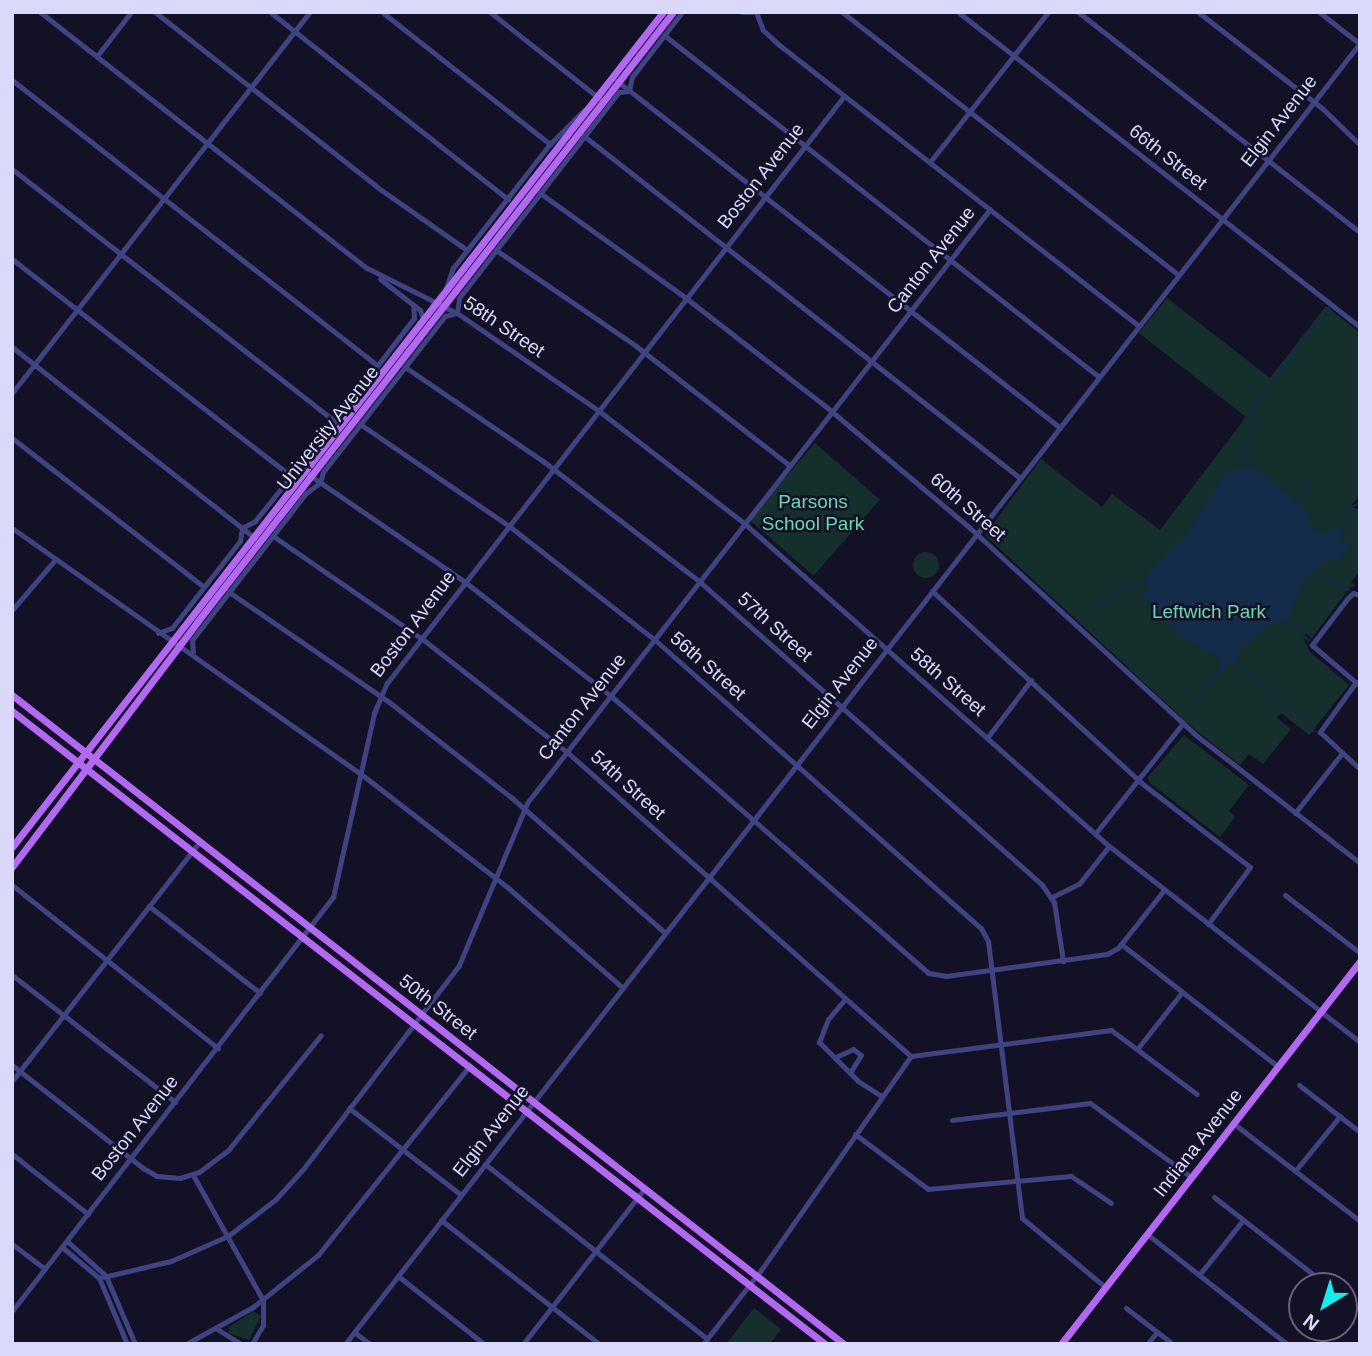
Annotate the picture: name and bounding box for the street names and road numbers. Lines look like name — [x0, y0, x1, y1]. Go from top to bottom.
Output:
street label: Elgin Avenue — [1236, 70, 1322, 172]
street label: Boston Avenue — [712, 118, 810, 234]
street label: 66th Street — [1124, 119, 1212, 195]
street label: Canton Avenue — [882, 202, 980, 318]
street label: 58th Street — [459, 292, 549, 362]
street label: University Avenue — [272, 361, 384, 495]
street label: 60th Street — [925, 468, 1011, 546]
street label: Boston Avenue — [365, 566, 461, 682]
street label: 57th Street — [733, 587, 817, 667]
street label: 56th Street — [665, 627, 751, 705]
street label: Elgin Avenue — [797, 632, 883, 734]
street label: 58th Street — [905, 643, 991, 721]
street label: Canton Avenue — [533, 649, 631, 765]
street label: 54th Street — [586, 745, 670, 825]
street label: 50th Street — [394, 969, 482, 1045]
street label: Boston Avenue — [86, 1070, 184, 1186]
street label: Elgin Avenue — [448, 1080, 534, 1182]
street label: Indiana Avenue — [1148, 1084, 1248, 1202]

